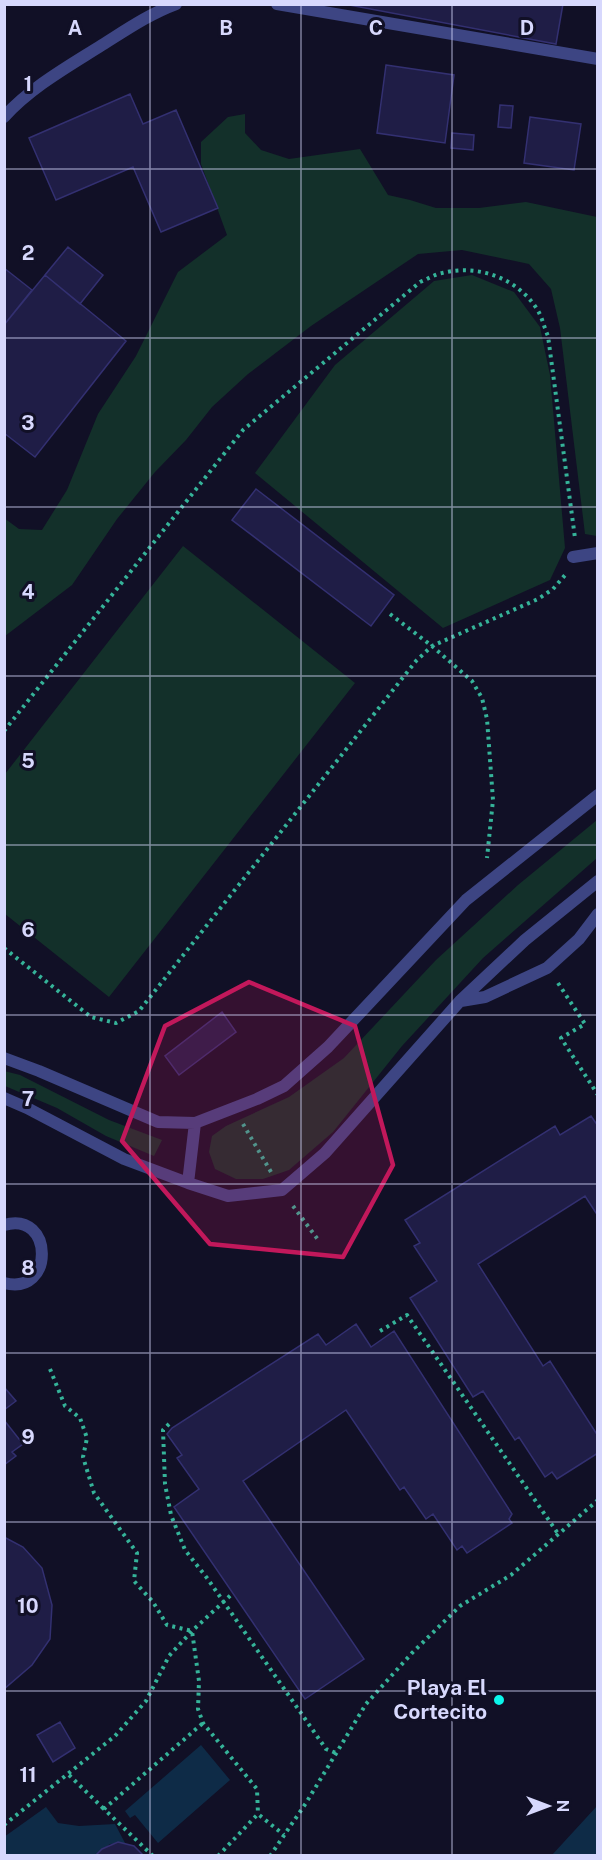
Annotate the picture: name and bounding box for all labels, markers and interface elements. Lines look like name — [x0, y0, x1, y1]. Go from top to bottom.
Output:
text: A — [68, 16, 82, 40]
text: B — [219, 16, 233, 40]
text: C — [369, 16, 383, 40]
text: D — [520, 16, 534, 40]
text: 1 — [24, 72, 32, 96]
text: 2 — [22, 241, 34, 265]
text: 3 — [21, 411, 35, 435]
text: 4 — [21, 580, 35, 604]
text: 5 — [21, 749, 35, 773]
text: 6 — [21, 918, 35, 942]
text: 7 — [22, 1087, 34, 1111]
text: 8 — [21, 1256, 35, 1280]
text: 9 — [21, 1425, 35, 1449]
text: 10 — [17, 1594, 39, 1618]
place label: Playa El Cortecito — [393, 1675, 487, 1724]
marker: Playa El Cortecito — [492, 1693, 506, 1707]
text: 11 — [19, 1763, 37, 1787]
north arrow — [518, 1776, 578, 1836]
text: N — [553, 1800, 572, 1812]

